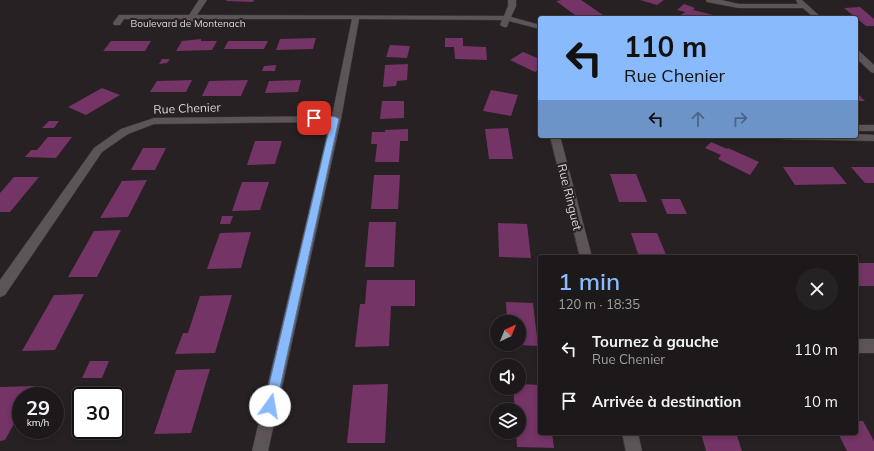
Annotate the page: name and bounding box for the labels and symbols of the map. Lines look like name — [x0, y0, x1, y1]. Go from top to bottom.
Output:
street label: Boulevard de Montenach — [130, 17, 246, 30]
street label: Rue Chenier — [153, 99, 222, 117]
pin — [297, 101, 331, 135]
street label: Rue Ringuet — [555, 162, 585, 232]
north arrow — [490, 315, 526, 351]
position arrow — [249, 385, 291, 427]
speed limit sign: 30 — [72, 387, 124, 439]

